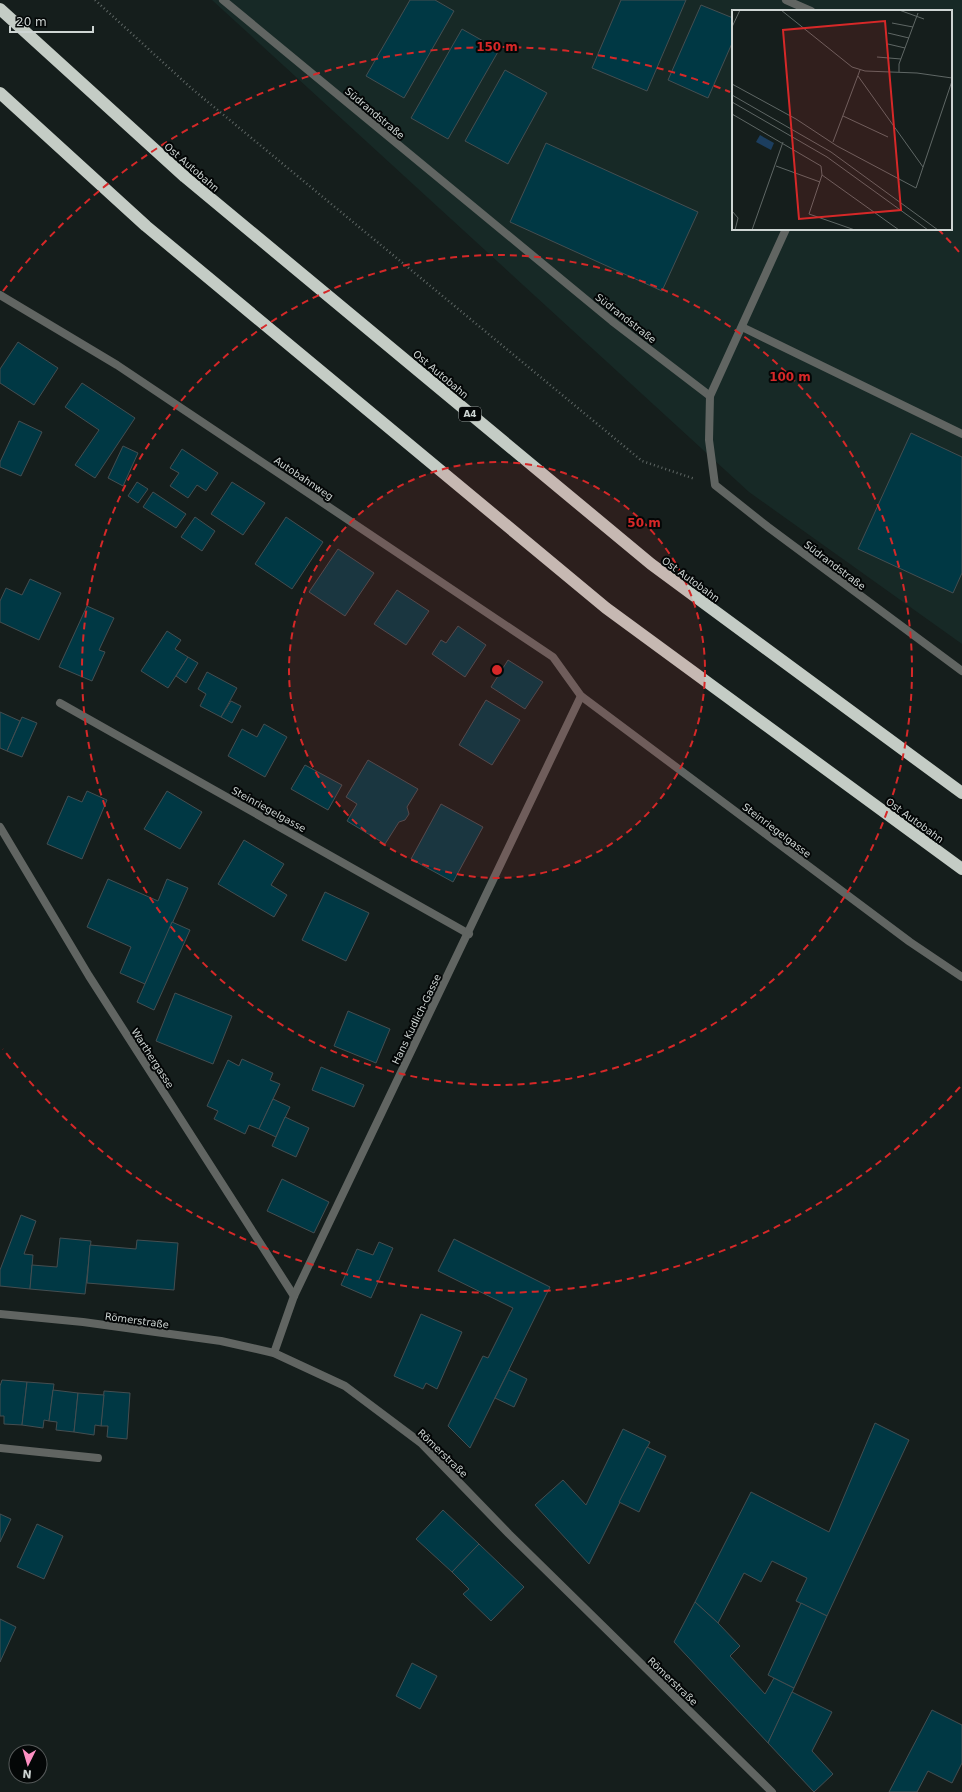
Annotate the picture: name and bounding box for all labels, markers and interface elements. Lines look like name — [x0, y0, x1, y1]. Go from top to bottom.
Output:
scale bar — [10, 8, 93, 34]
inset map — [732, 10, 952, 230]
text: 20 m — [16, 15, 47, 29]
text: 150 m — [476, 40, 518, 54]
street label: Südrandstraße — [343, 85, 406, 141]
street label: Ost Autobahn — [162, 141, 221, 194]
street label: Südrandstraße — [593, 291, 658, 345]
street label: Ost Autobahn — [411, 348, 470, 401]
text: 100 m — [769, 370, 811, 384]
road number: A4 — [459, 407, 481, 421]
street label: Autobahnweg — [272, 455, 335, 502]
text: 50 m — [627, 516, 661, 530]
street label: Südrandstraße — [802, 539, 867, 592]
street label: Ost Autobahn — [660, 555, 722, 604]
centre of rings — [490, 663, 504, 677]
street label: Steinriegelgasse — [230, 785, 308, 834]
street label: Ost Autobahn — [884, 796, 946, 845]
street label: Steinriegelgasse — [740, 801, 813, 860]
street label: Hans Kudlich-Gasse — [390, 972, 443, 1066]
street label: Warthergasse — [129, 1026, 176, 1090]
street label: Römerstraße — [104, 1311, 170, 1330]
street label: Römerstraße — [416, 1427, 470, 1480]
street label: Römerstraße — [646, 1655, 700, 1708]
north arrow — [8, 1744, 48, 1784]
text: N — [22, 1767, 32, 1780]

